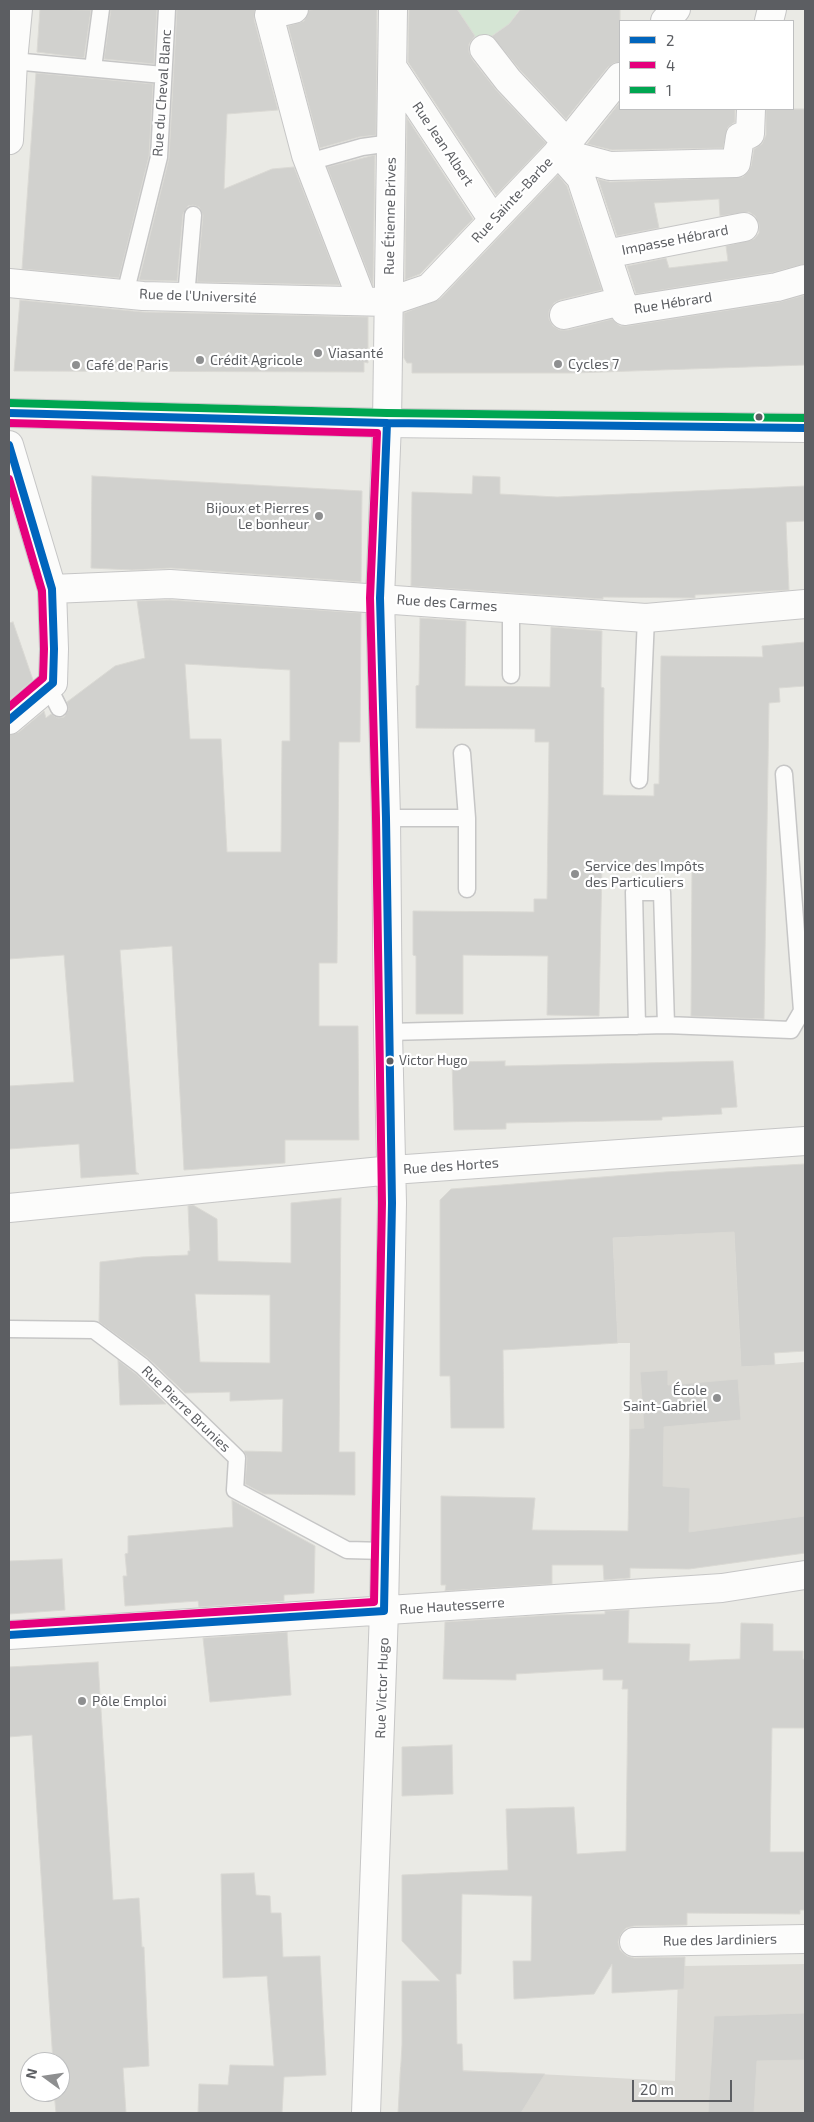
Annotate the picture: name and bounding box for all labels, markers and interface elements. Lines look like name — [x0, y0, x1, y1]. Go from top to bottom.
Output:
legend — [619, 20, 794, 110]
street label: Rue du Cheval Blanc — [149, 29, 175, 157]
text: 2 — [666, 31, 674, 49]
text: 4 — [666, 56, 675, 74]
text: 1 — [666, 81, 672, 99]
street label: Rue Jean Albert — [409, 99, 477, 189]
street label: Rue Sainte-Barbe — [468, 154, 556, 246]
street label: Rue Étienne Brives — [381, 157, 399, 275]
street label: Impasse Hébrard — [620, 221, 730, 259]
street label: Rue de l'Université — [139, 286, 257, 306]
street label: Rue Hébrard — [633, 289, 713, 317]
place label: Viasanté — [328, 345, 383, 361]
marker: Viasanté — [312, 347, 324, 359]
place label: Crédit Agricole — [210, 352, 303, 368]
marker: Crédit Agricole — [194, 354, 206, 366]
place label: Cycles 7 — [568, 356, 619, 372]
place label: Café de Paris — [86, 357, 168, 373]
marker: Cycles 7 — [552, 358, 564, 370]
marker: Café de Paris — [70, 359, 82, 371]
unlabelled marker — [754, 412, 764, 422]
place label: Bijoux et Pierres Le bonheur — [206, 500, 309, 532]
marker: Bijoux et Pierres Le bonheur — [313, 510, 325, 522]
street label: Rue des Carmes — [396, 591, 498, 615]
place label: Service des Impôts des Particuliers — [585, 858, 704, 890]
marker: Service des Impôts des Particuliers — [569, 868, 581, 880]
place label: Victor Hugo — [399, 1053, 468, 1069]
marker: Victor Hugo — [385, 1056, 395, 1066]
street label: Rue des Hortes — [403, 1154, 499, 1178]
street label: Rue Pierre Brunies — [138, 1362, 234, 1456]
place label: École Saint-Gabriel — [623, 1382, 707, 1414]
marker: École Saint-Gabriel — [711, 1392, 723, 1404]
street label: Rue Hautesserre — [399, 1594, 505, 1618]
street label: Rue Victor Hugo — [372, 1637, 392, 1739]
place label: Pôle Emploi — [92, 1693, 167, 1709]
marker: Pôle Emploi — [76, 1695, 88, 1707]
street label: Rue des Jardiniers — [663, 1931, 777, 1949]
north arrow — [20, 2052, 70, 2102]
text: N — [21, 2067, 40, 2080]
scale bar — [634, 2070, 734, 2102]
text: 20 m — [640, 2080, 674, 2098]

